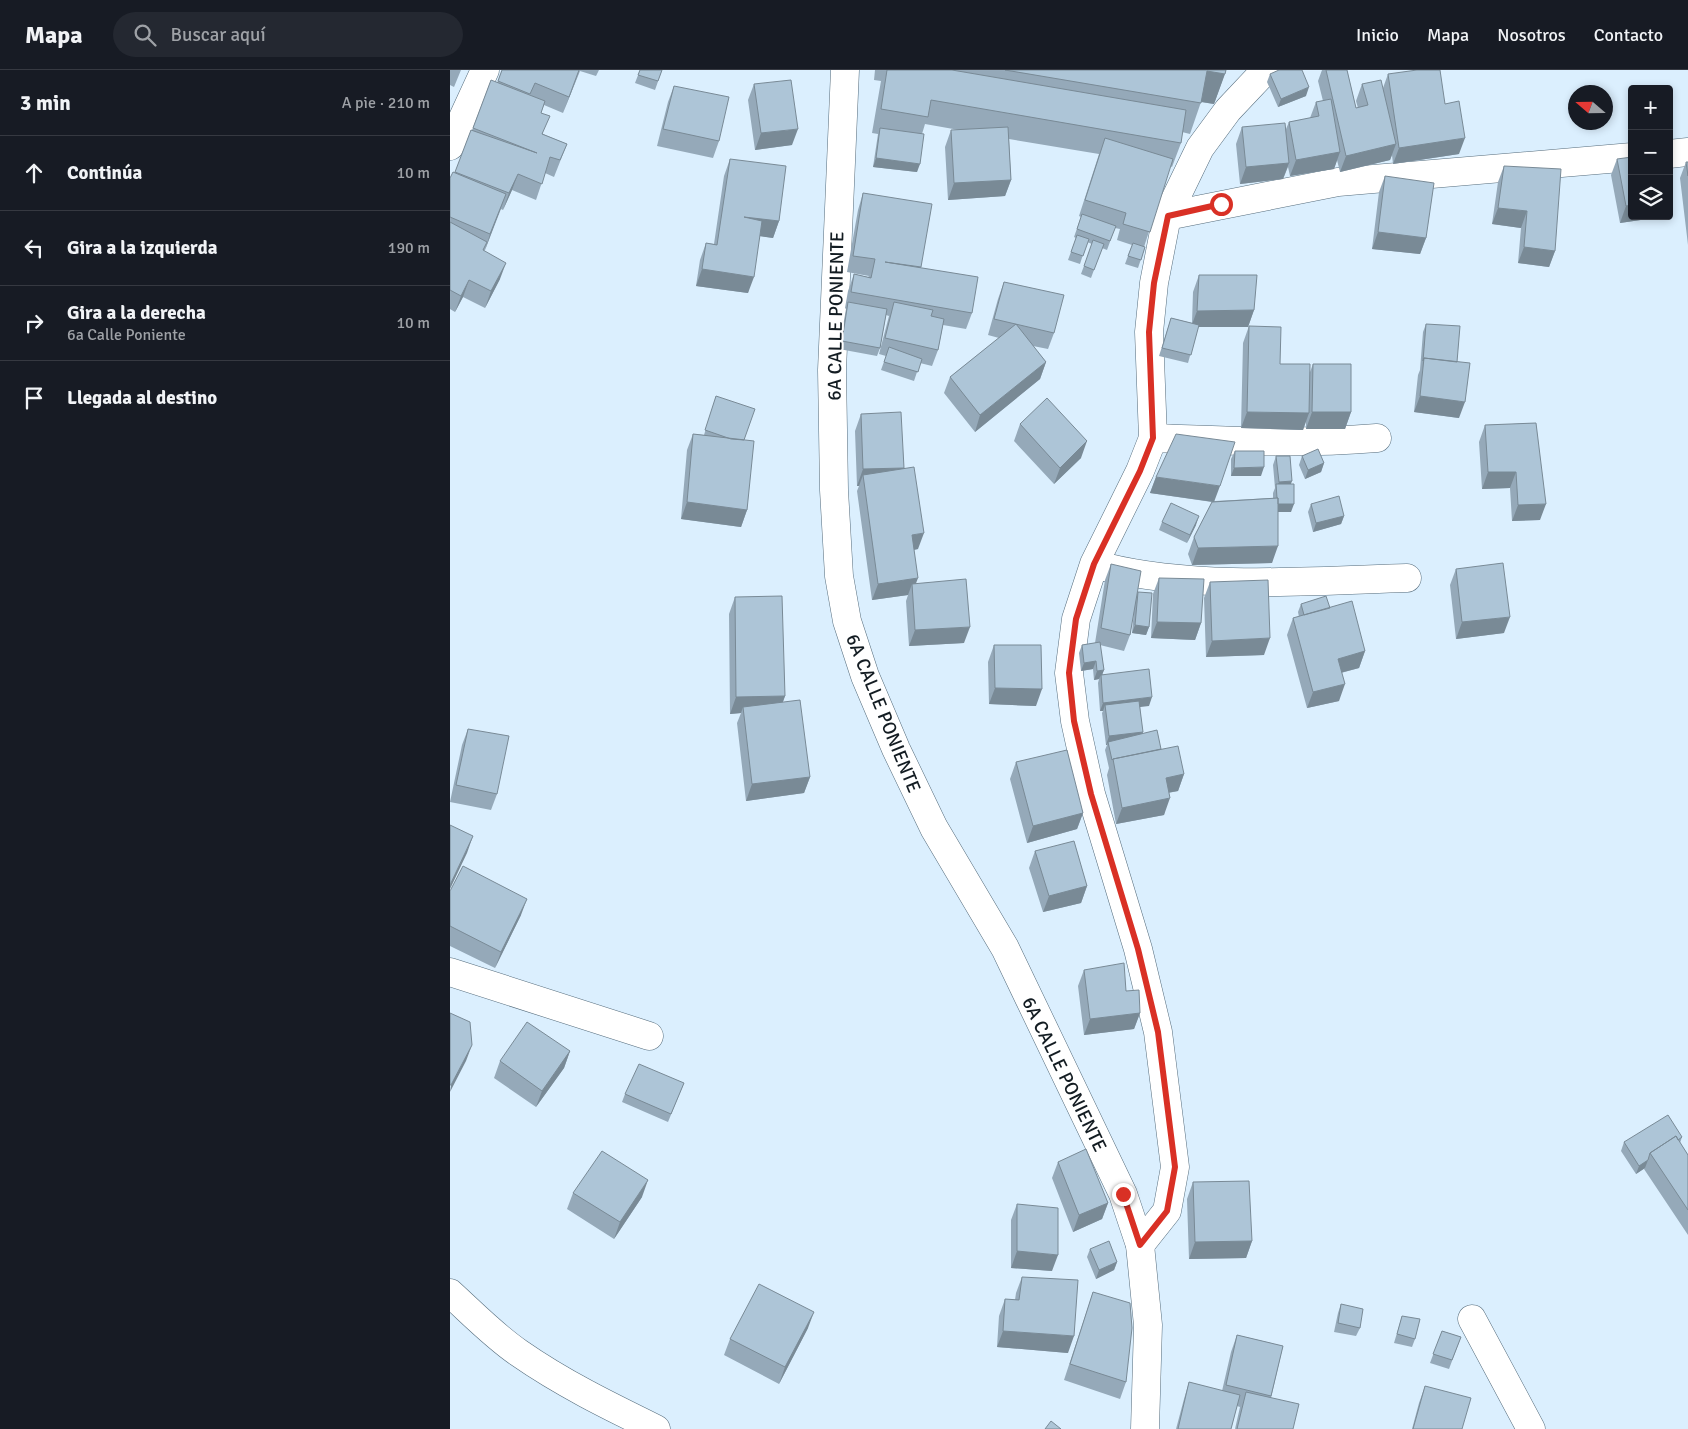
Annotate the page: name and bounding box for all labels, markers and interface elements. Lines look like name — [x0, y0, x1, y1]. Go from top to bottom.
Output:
search box — [113, 12, 463, 57]
text: Mapa — [25, 20, 83, 50]
icon: search — [131, 21, 159, 49]
text: Buscar aquí — [171, 23, 266, 47]
text: Inicio — [1356, 24, 1399, 46]
text: Mapa — [1427, 24, 1469, 46]
text: Nosotros — [1497, 24, 1566, 46]
text: Contacto — [1594, 24, 1663, 46]
north arrow — [1568, 85, 1613, 130]
map controls — [1628, 85, 1673, 220]
button: + — [1628, 85, 1673, 130]
text: 3 min — [20, 90, 71, 116]
text: A pie · 210 m — [342, 93, 430, 113]
button: − — [1628, 130, 1673, 175]
icon: ahead — [20, 159, 48, 187]
text: Continúa — [67, 161, 142, 185]
text: 10 m — [396, 163, 430, 183]
button: layers — [1628, 175, 1673, 220]
route start — [1210, 193, 1233, 216]
street label: 6A CALLE PONIENTE — [823, 231, 849, 401]
icon: left — [20, 234, 48, 262]
text: Gira a la izquierda — [67, 236, 217, 260]
text: 190 m — [388, 238, 430, 258]
text: Gira a la derecha — [67, 301, 206, 325]
icon: right — [20, 309, 48, 337]
text: 10 m — [396, 313, 430, 333]
text: 6a Calle Poniente — [67, 325, 186, 345]
icon: arrive — [20, 384, 48, 412]
text: Llegada al destino — [67, 386, 217, 410]
street label: 6A CALLE PONIENTE — [840, 630, 926, 796]
street label: 6A CALLE PONIENTE — [1016, 993, 1112, 1156]
route end — [1112, 1183, 1135, 1206]

